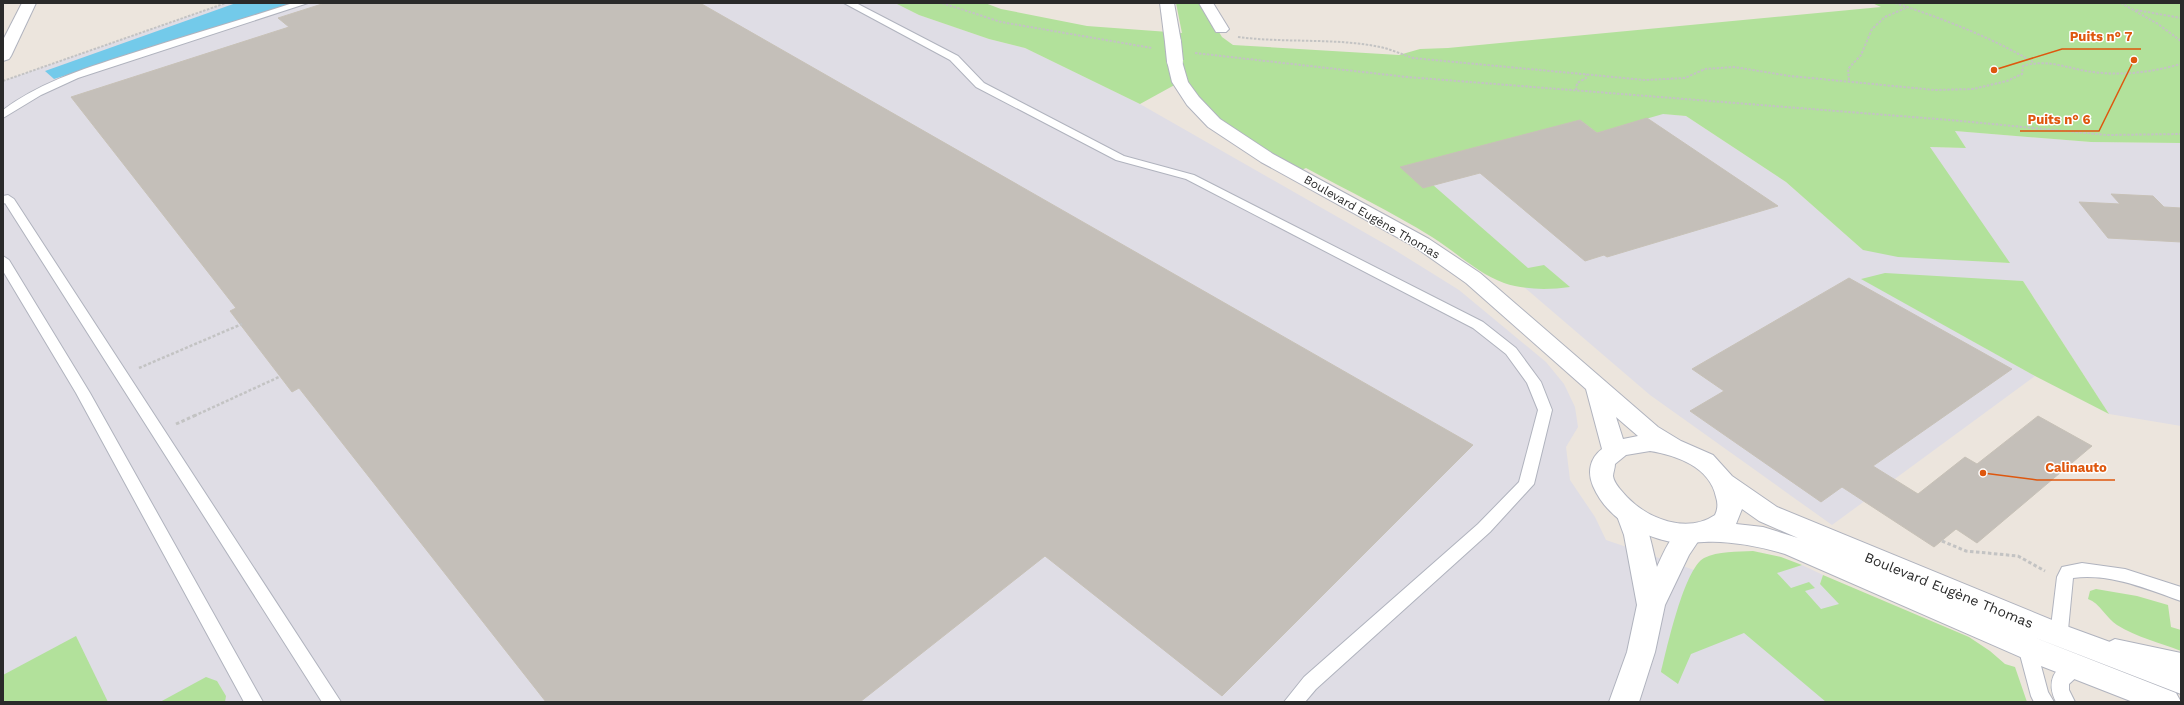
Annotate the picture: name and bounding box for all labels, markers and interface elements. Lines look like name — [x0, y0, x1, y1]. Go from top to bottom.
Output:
callout: Puits n° 7 — [2062, 24, 2141, 49]
text: Puits n° 7 — [2070, 29, 2132, 44]
callout: Puits n° 6 — [2020, 106, 2099, 131]
text: Puits n° 6 — [2027, 112, 2091, 127]
street label: Boulevard Eugène Thomas — [1302, 172, 1442, 262]
callout: Calinauto — [2037, 455, 2115, 480]
text: Calinauto — [2045, 460, 2107, 475]
street label: Boulevard Eugène Thomas — [1862, 549, 2036, 631]

